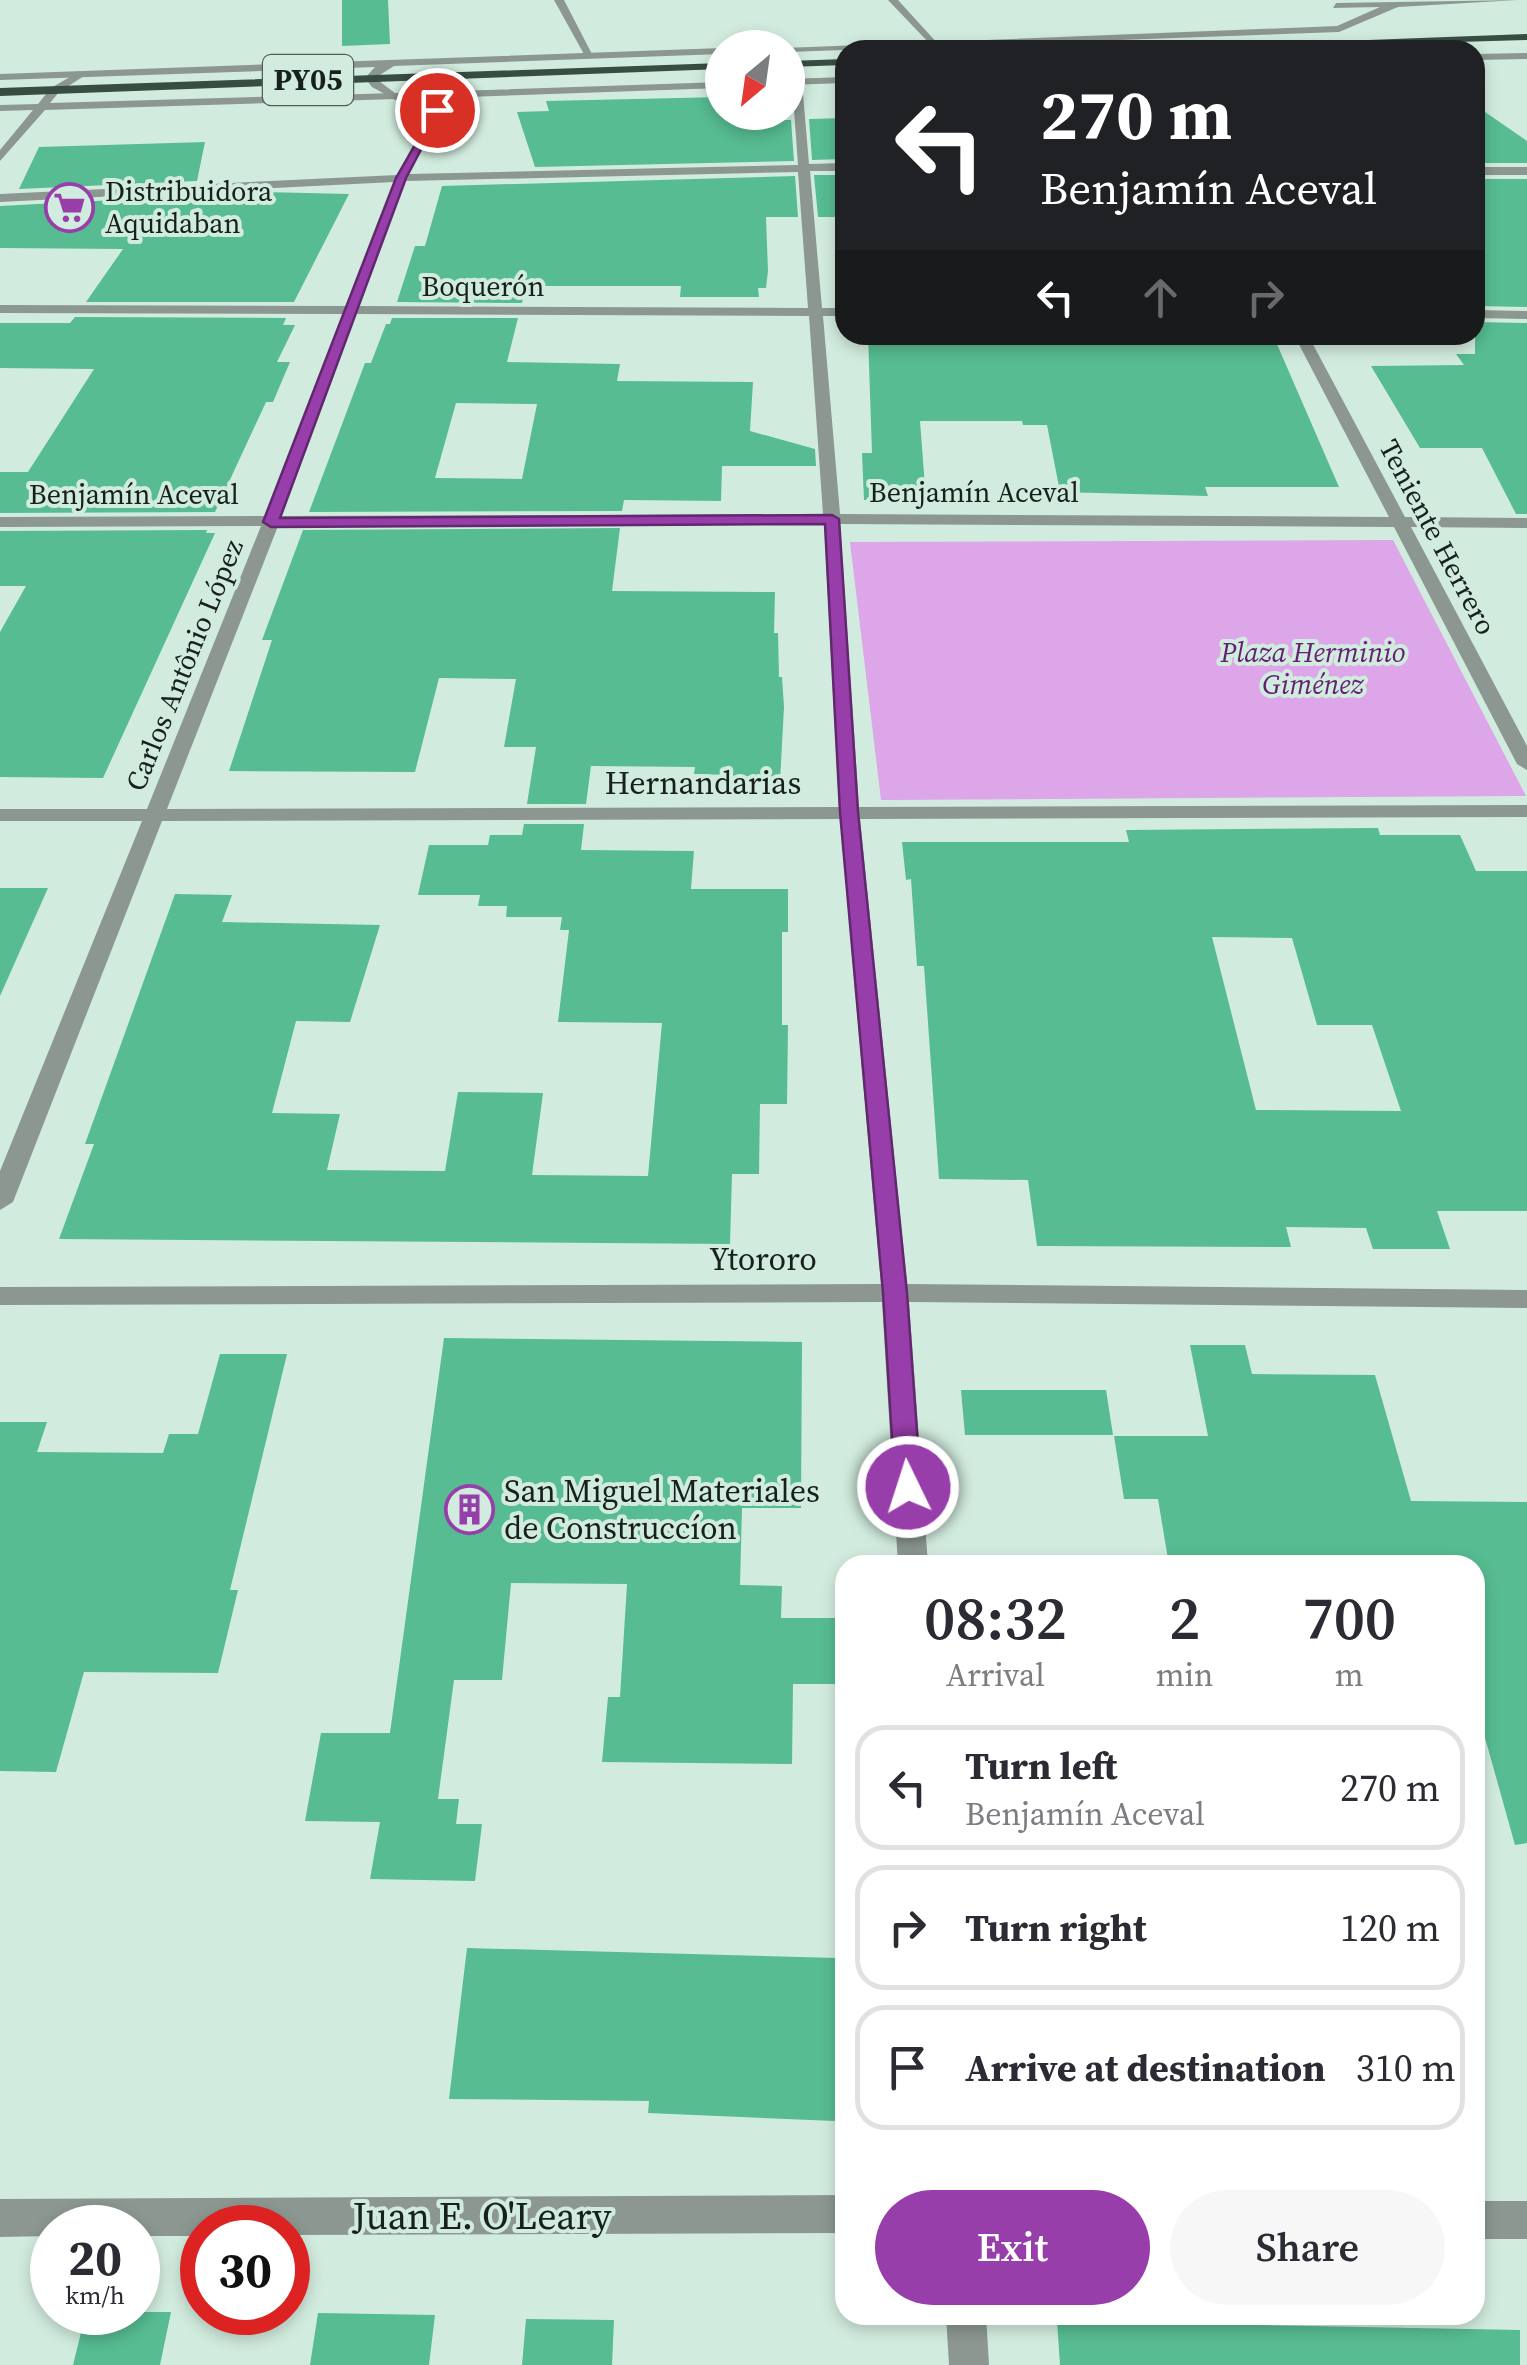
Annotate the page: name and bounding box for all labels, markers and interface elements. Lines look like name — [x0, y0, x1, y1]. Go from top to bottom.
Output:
north arrow — [705, 30, 805, 130]
map controls — [705, 30, 805, 130]
road number: PY05 — [263, 55, 353, 105]
text: 270 m — [1040, 66, 1232, 162]
pin — [395, 68, 480, 153]
icon: left — [875, 80, 1005, 210]
icon: arrive — [410, 83, 465, 138]
text: Benjamín Aceval — [1040, 157, 1377, 219]
place label: Distribuidora Aquidaban — [105, 172, 273, 242]
supermarket icon: Distribuidora Aquidaban — [44, 181, 96, 233]
street label: Boquerón — [422, 267, 544, 305]
icon: left — [1028, 270, 1083, 325]
icon: ahead — [1133, 270, 1188, 325]
icon: right — [1238, 270, 1293, 325]
street label: Teniente Herrero — [1371, 433, 1505, 641]
street label: Benjamín Aceval — [869, 473, 1079, 511]
street label: Benjamín Aceval — [29, 475, 239, 513]
street label: Carlos Antônio López — [116, 533, 252, 796]
park label: Plaza Herminio Giménez — [1220, 633, 1405, 703]
street label: Hernandarias — [605, 761, 801, 805]
street label: Ytororo — [709, 1237, 817, 1281]
position arrow — [856, 1435, 960, 1539]
place label: San Miguel Materiales de Construccíon — [504, 1469, 820, 1550]
building icon: San Miguel Materiales de Construccíon — [443, 1483, 495, 1535]
text: 08:32 — [924, 1577, 1067, 1659]
text: 2 — [1169, 1577, 1200, 1659]
text: 700 — [1302, 1577, 1396, 1659]
text: Arrival — [946, 1653, 1045, 1697]
text: min — [1156, 1653, 1213, 1697]
text: m — [1335, 1653, 1364, 1697]
text: Turn left — [965, 1740, 1117, 1792]
icon: left — [880, 1760, 935, 1815]
text: 270 m — [1340, 1762, 1440, 1814]
text: Benjamín Aceval — [965, 1792, 1205, 1836]
icon: right — [880, 1900, 935, 1955]
text: Turn right — [965, 1902, 1147, 1954]
text: 120 m — [1340, 1902, 1440, 1954]
icon: arrive — [880, 2040, 935, 2095]
text: Arrive at destination — [965, 2042, 1326, 2094]
text: 310 m — [1356, 2042, 1456, 2094]
street label: Juan E. O'Leary — [352, 2190, 612, 2242]
button: Exit — [875, 2190, 1150, 2305]
button: Share — [1170, 2190, 1445, 2305]
speed limit sign: 30 — [180, 2205, 310, 2335]
text: 20 — [68, 2223, 122, 2292]
text: km/h — [65, 2278, 125, 2312]

